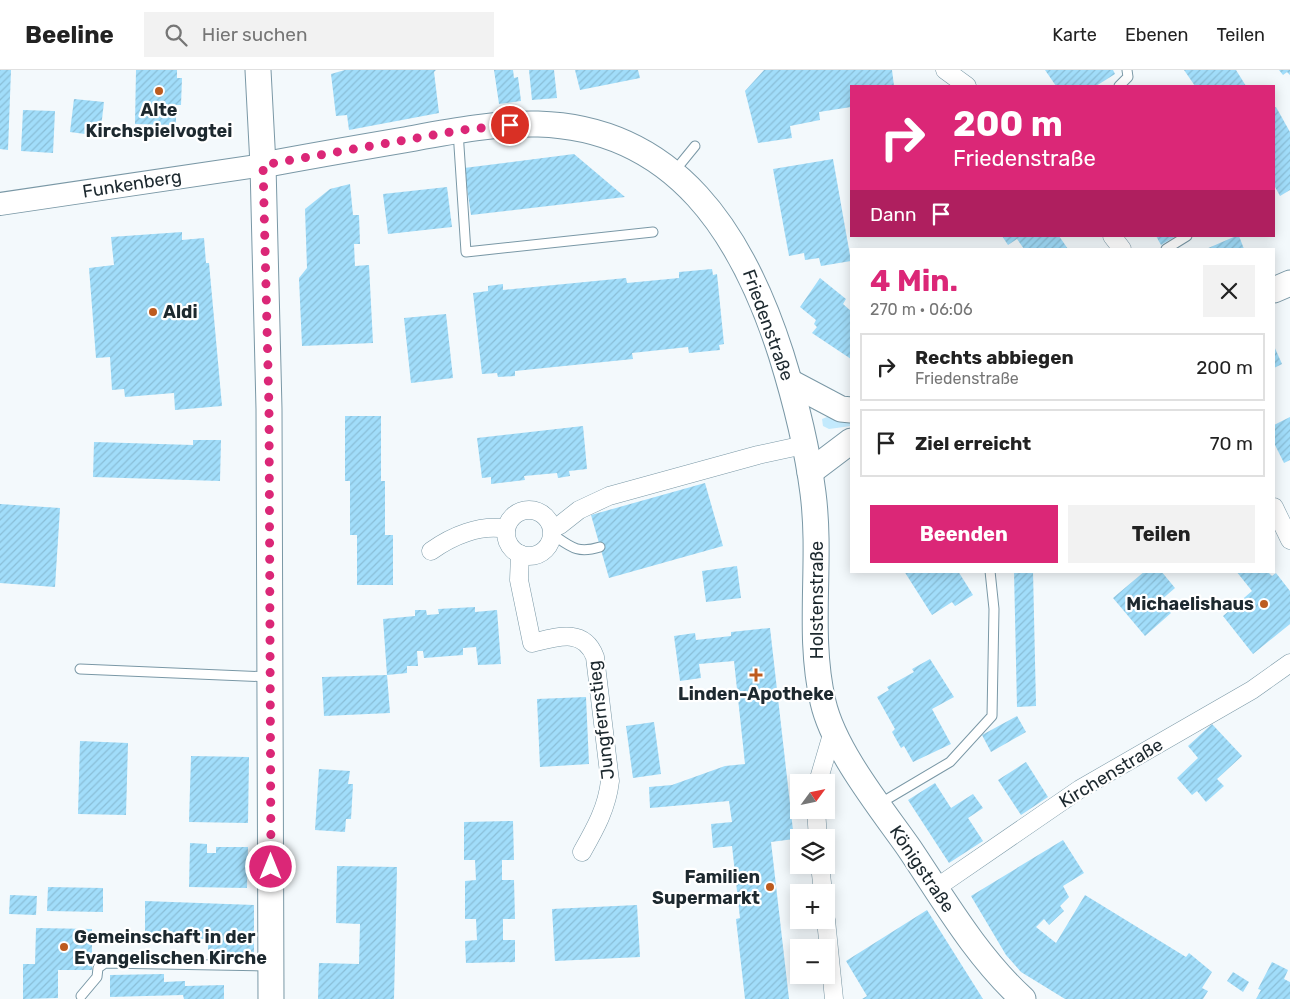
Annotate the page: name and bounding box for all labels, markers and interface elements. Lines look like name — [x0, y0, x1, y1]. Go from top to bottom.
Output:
search box — [144, 12, 494, 57]
text: Beeline — [25, 21, 114, 49]
icon: search — [162, 21, 190, 49]
text: Hier suchen — [202, 23, 307, 46]
text: Karte — [1052, 24, 1097, 46]
text: Ebenen — [1125, 24, 1189, 46]
text: Teilen — [1217, 24, 1265, 46]
marker: Alte Kirchspielvogtei — [153, 85, 165, 97]
place label: Alte Kirchspielvogtei — [86, 99, 232, 142]
text: 200 m — [953, 103, 1063, 145]
pin — [489, 104, 531, 146]
icon: right — [870, 105, 935, 170]
icon: arrive — [496, 111, 524, 139]
text: Friedenstraße — [953, 145, 1096, 172]
street label: Funkenberg — [81, 165, 183, 203]
icon: arrive — [927, 200, 955, 228]
text: Dann — [870, 203, 917, 226]
text: 4 Min. — [870, 263, 958, 299]
button: close — [1203, 265, 1255, 317]
street label: Friedenstraße — [738, 266, 798, 384]
text: 270 m · 06:06 — [870, 300, 973, 319]
place label: Aldi — [163, 301, 198, 323]
marker: Aldi — [147, 306, 159, 318]
text: Rechts abbiegen — [915, 346, 1074, 369]
icon: right — [872, 353, 900, 381]
text: 200 m — [1196, 356, 1253, 379]
text: Friedenstraße — [915, 369, 1019, 388]
icon: arrive — [872, 429, 900, 457]
text: Ziel erreicht — [915, 432, 1031, 455]
text: 70 m — [1210, 432, 1253, 455]
button: Beenden — [870, 505, 1058, 563]
button: Teilen — [1068, 505, 1255, 563]
street label: Holstenstraße — [806, 541, 828, 659]
place label: Michaelishaus — [1126, 593, 1254, 615]
marker: Michaelishaus — [1258, 598, 1270, 610]
street label: Jungfernstieg — [583, 659, 619, 781]
marker: Linden-Apotheke — [750, 669, 762, 681]
place label: Linden-Apotheke — [678, 683, 834, 705]
street label: Kirchenstraße — [1055, 733, 1167, 813]
north arrow — [790, 774, 835, 819]
map controls — [790, 774, 835, 984]
street label: Königstraße — [885, 821, 959, 917]
button: layers — [790, 829, 835, 874]
position arrow — [244, 840, 296, 892]
place label: Familien Supermarkt — [652, 866, 760, 909]
marker: Familien Supermarkt — [764, 881, 776, 893]
button: + — [790, 884, 835, 929]
place label: Gemeinschaft in der Evangelischen Kirche — [74, 926, 267, 969]
button: − — [790, 939, 835, 984]
marker: Gemeinschaft in der Evangelischen Kirche — [58, 941, 70, 953]

